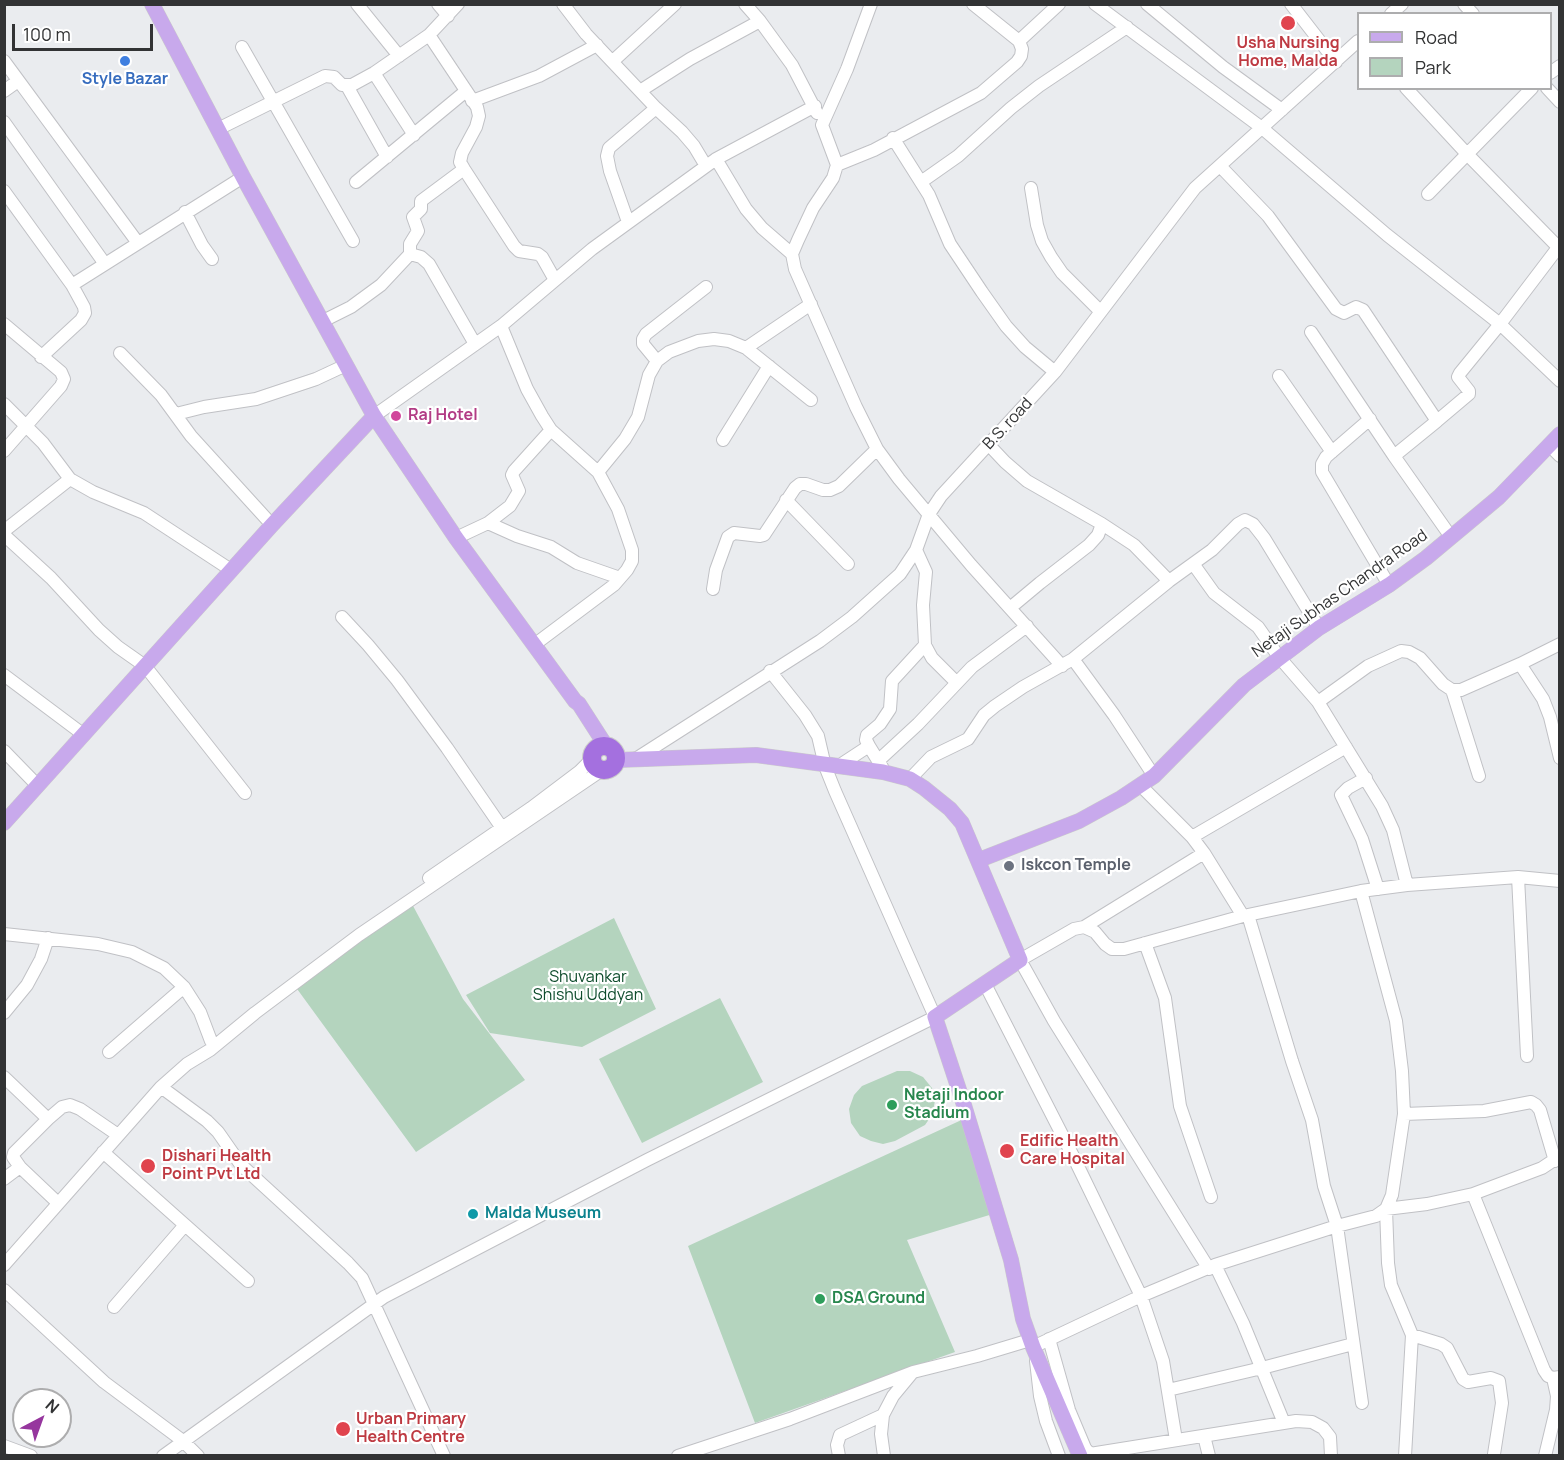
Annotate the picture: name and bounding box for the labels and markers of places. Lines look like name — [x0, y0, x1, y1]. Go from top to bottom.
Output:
marker: Usha Nursing Home, Malda — [1279, 14, 1297, 32]
place label: Usha Nursing Home, Malda — [1236, 34, 1340, 72]
marker: Style Bazar — [118, 54, 132, 68]
place label: Style Bazar — [82, 70, 168, 90]
place label: Raj Hotel — [408, 406, 478, 426]
marker: Raj Hotel — [389, 409, 403, 423]
place label: Iskcon Temple — [1021, 856, 1131, 876]
marker: Iskcon Temple — [1002, 859, 1016, 873]
place label: Netaji Indoor Stadium — [904, 1086, 1004, 1124]
marker: Netaji Indoor Stadium — [885, 1098, 899, 1112]
place label: Edific Health Care Hospital — [1020, 1132, 1125, 1170]
marker: Edific Health Care Hospital — [998, 1142, 1016, 1160]
place label: Dishari Health Point Pvt Ltd — [162, 1147, 271, 1185]
marker: Dishari Health Point Pvt Ltd — [139, 1157, 157, 1175]
place label: Malda Museum — [485, 1204, 601, 1224]
marker: Malda Museum — [466, 1207, 480, 1221]
place label: DSA Ground — [832, 1289, 925, 1309]
marker: DSA Ground — [813, 1292, 827, 1306]
place label: Urban Primary Health Centre — [356, 1410, 466, 1448]
marker: Urban Primary Health Centre — [334, 1420, 352, 1438]

